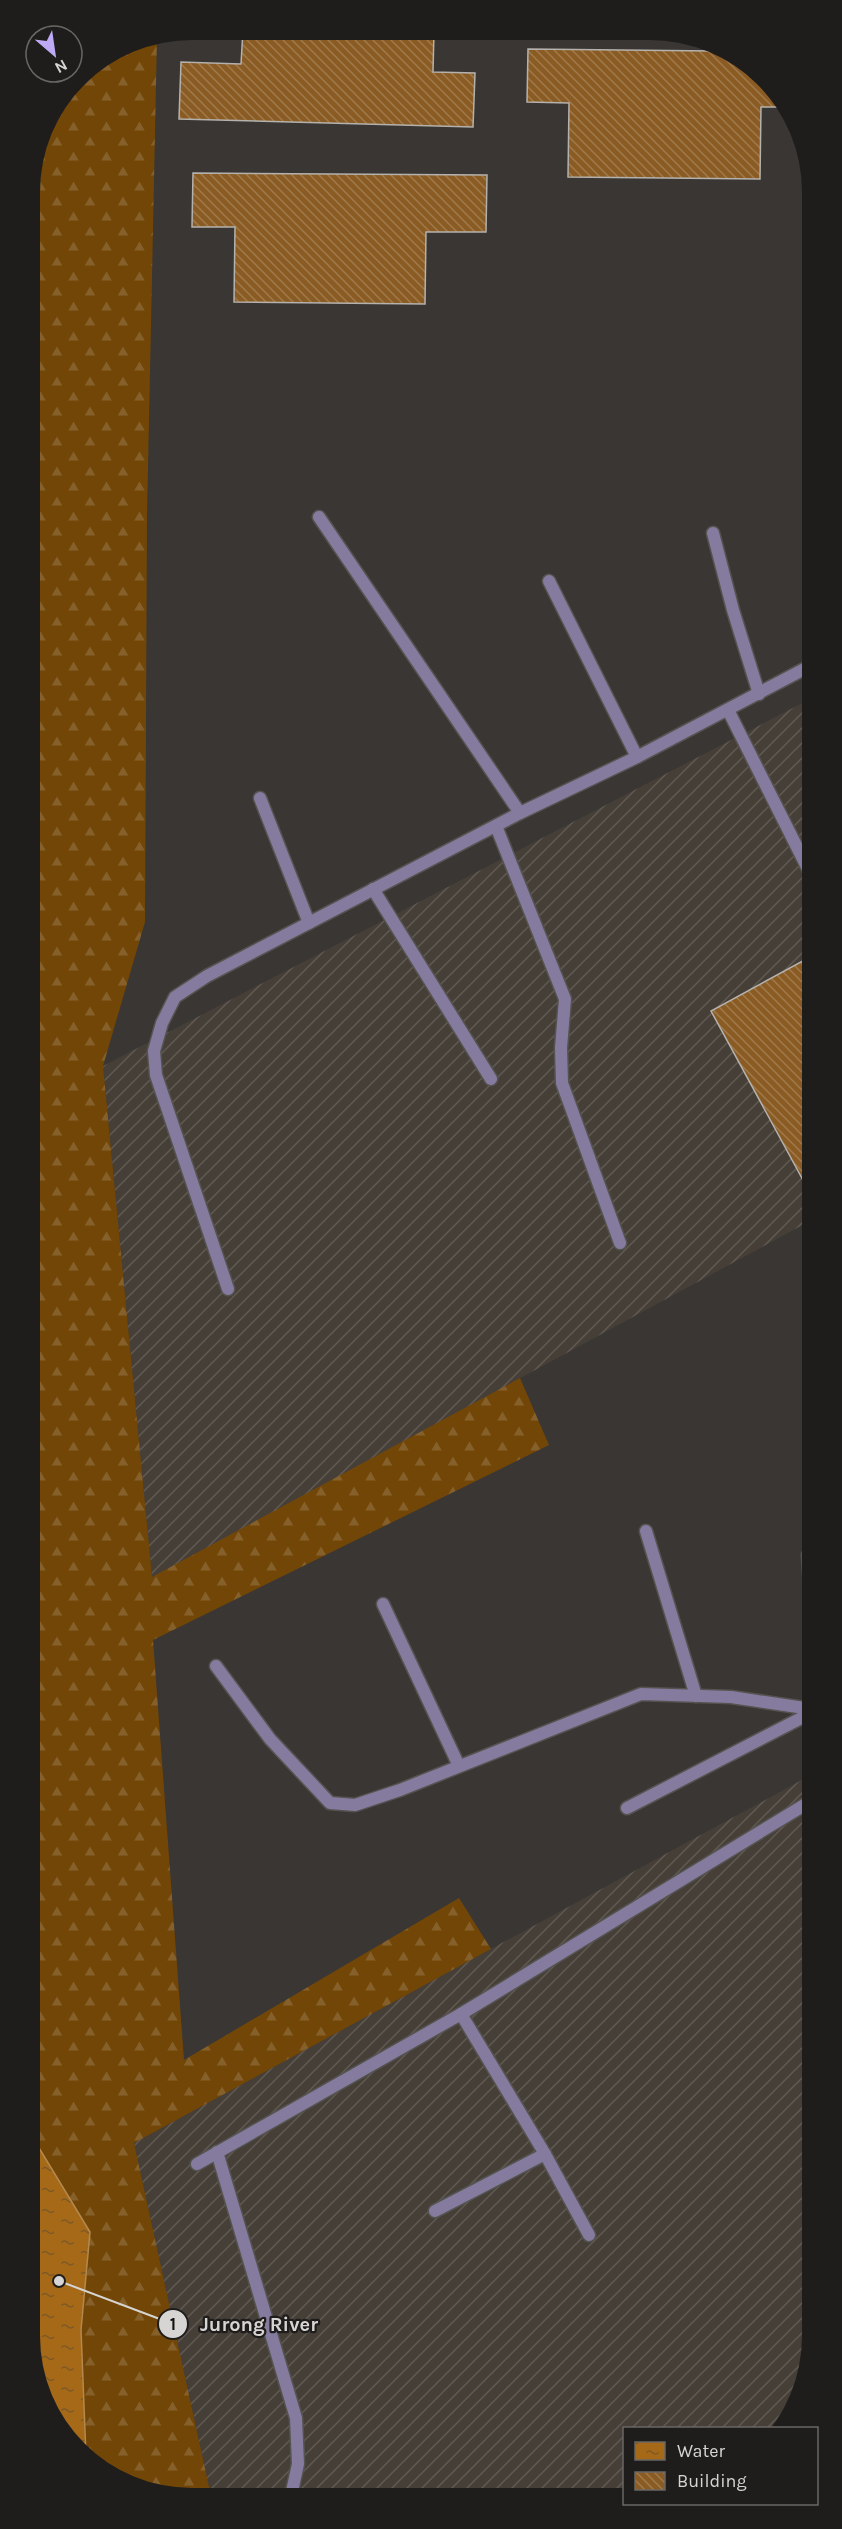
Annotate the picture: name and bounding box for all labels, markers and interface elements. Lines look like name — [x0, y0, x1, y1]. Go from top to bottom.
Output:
north arrow — [24, 24, 84, 84]
text: N — [51, 56, 71, 78]
callout: Jurong River — [158, 2305, 330, 2343]
text: 1 — [170, 2313, 176, 2335]
text: Jurong River — [200, 2313, 318, 2336]
legend — [623, 2427, 818, 2505]
text: Water — [677, 2440, 725, 2462]
text: Building — [677, 2470, 747, 2492]

